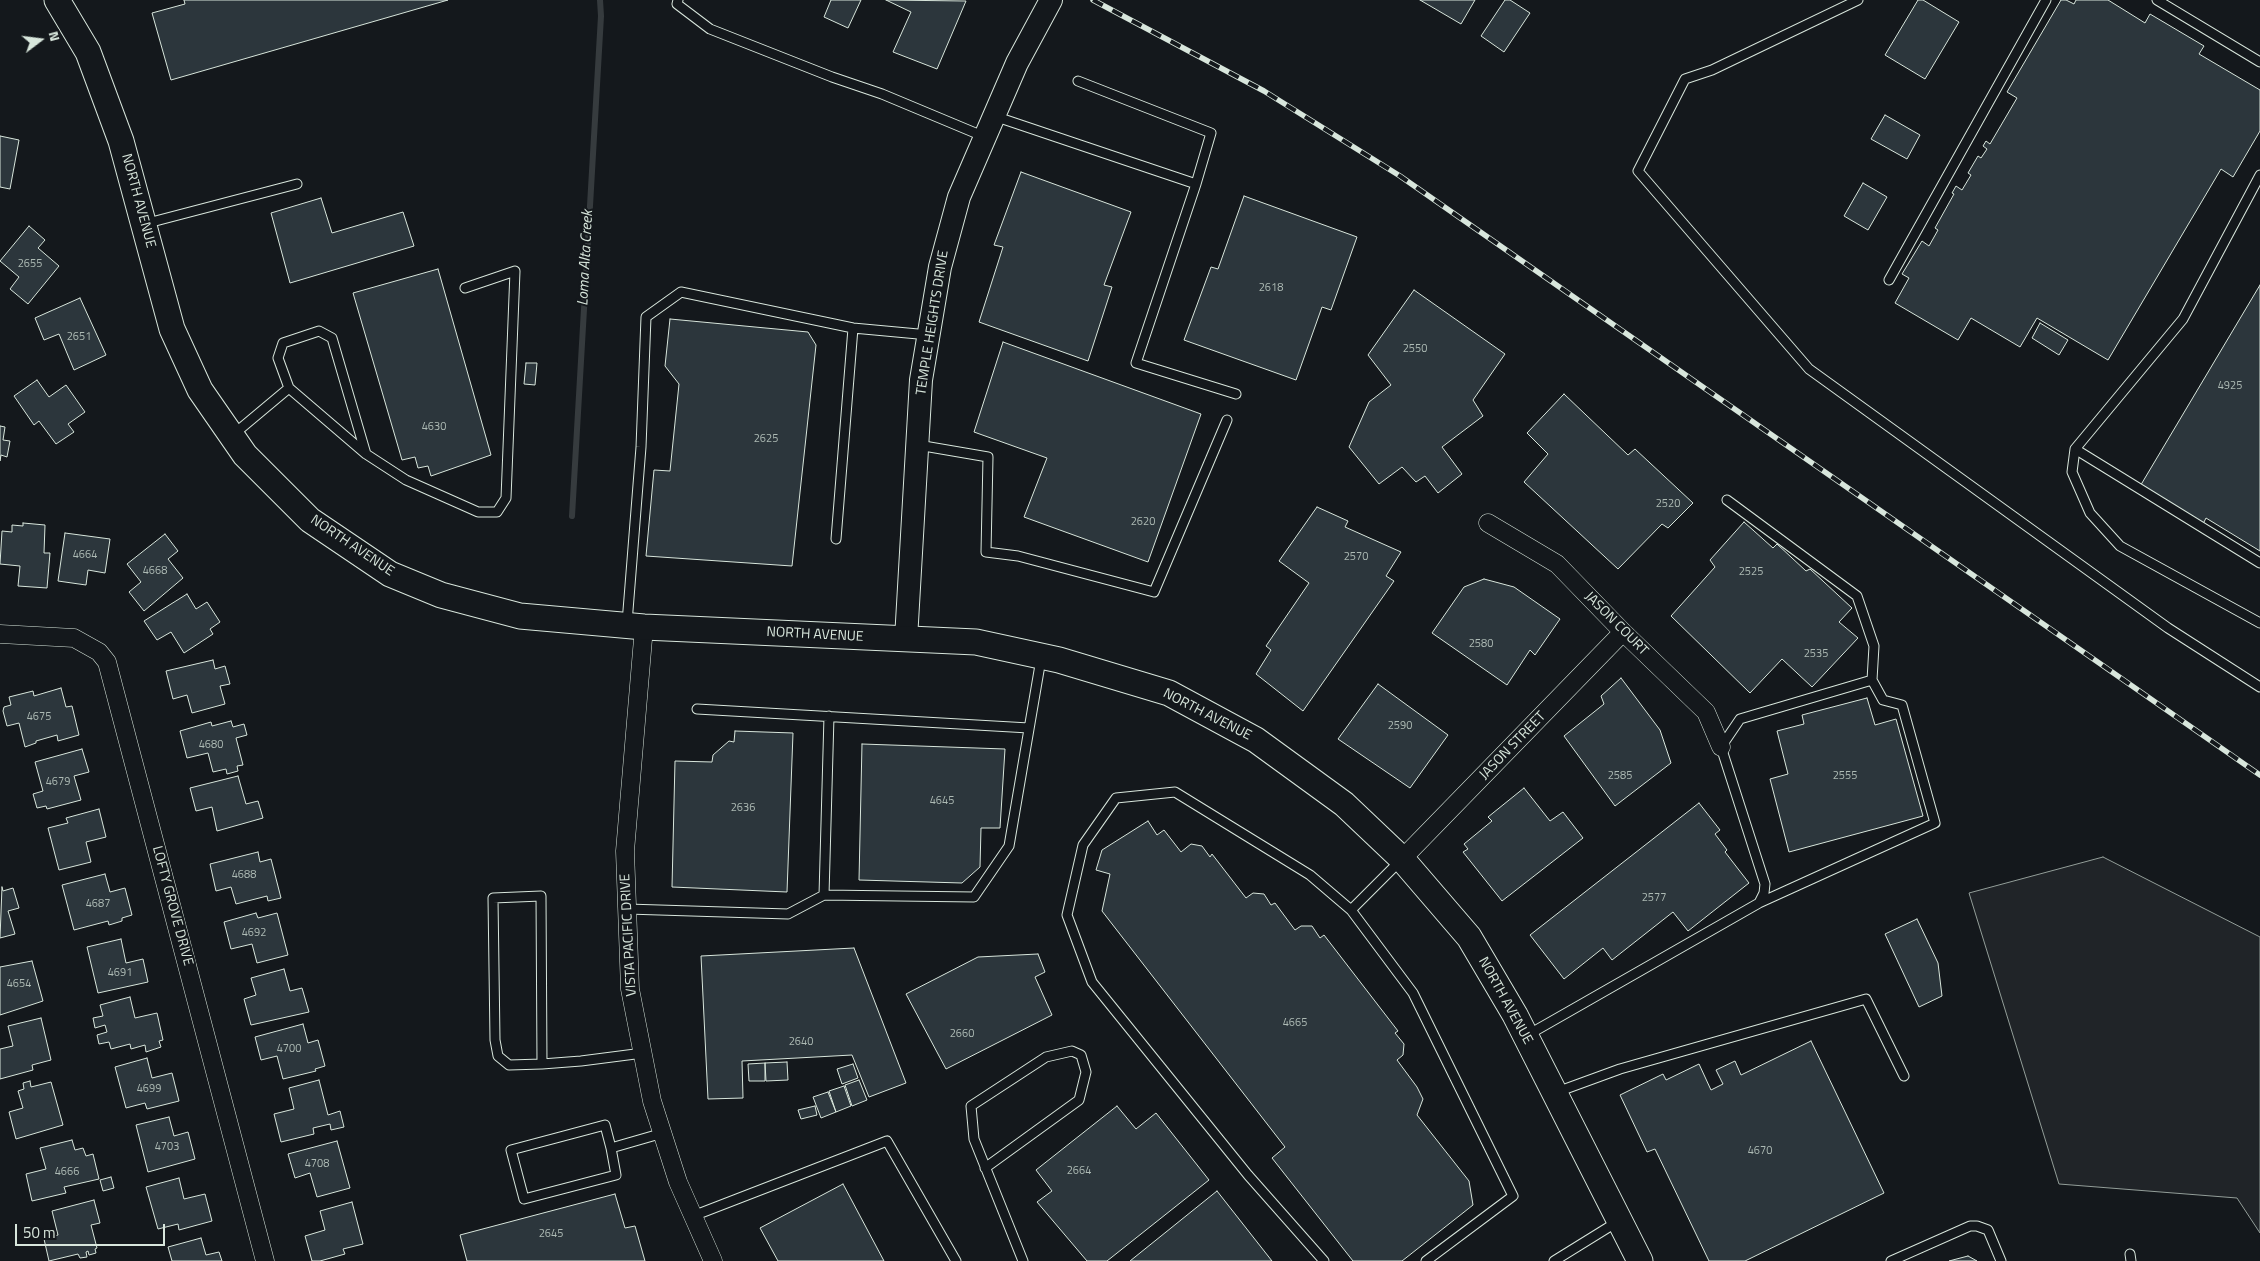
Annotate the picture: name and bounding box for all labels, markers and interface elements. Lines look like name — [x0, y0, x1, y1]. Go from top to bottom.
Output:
north arrow — [15, 15, 65, 65]
text: N — [44, 29, 66, 43]
street label: NORTH AVENUE — [117, 152, 159, 250]
water label: Loma Alta Creek — [575, 210, 597, 306]
street label: TEMPLE HEIGHTS DRIVE — [913, 249, 953, 397]
house number: 2655 — [18, 257, 42, 271]
house number: 2618 — [1259, 281, 1283, 295]
house number: 2651 — [67, 330, 91, 344]
house number: 2550 — [1403, 342, 1427, 356]
house number: 4925 — [2218, 379, 2242, 393]
house number: 4630 — [422, 420, 446, 434]
house number: 2625 — [754, 432, 778, 446]
house number: 2520 — [1656, 497, 1680, 511]
street label: NORTH AVENUE — [307, 512, 397, 580]
house number: 2620 — [1131, 515, 1155, 529]
house number: 4664 — [73, 548, 97, 562]
house number: 2570 — [1344, 550, 1368, 564]
house number: 4668 — [143, 564, 167, 578]
house number: 2525 — [1739, 565, 1763, 579]
street label: JASON COURT — [1581, 589, 1651, 659]
street label: NORTH AVENUE — [766, 624, 864, 646]
house number: 2580 — [1469, 637, 1493, 651]
house number: 2535 — [1804, 647, 1828, 661]
street label: NORTH AVENUE — [1160, 685, 1254, 745]
street label: JASON STREET — [1476, 708, 1550, 784]
house number: 4675 — [27, 710, 51, 724]
house number: 2590 — [1388, 719, 1412, 733]
house number: 4680 — [199, 738, 223, 752]
house number: 2585 — [1608, 769, 1632, 783]
house number: 2555 — [1833, 769, 1857, 783]
house number: 4679 — [46, 775, 70, 789]
house number: 4645 — [930, 794, 954, 808]
house number: 2636 — [731, 801, 755, 815]
street label: LOFTY GROVE DRIVE — [148, 844, 196, 968]
house number: 4688 — [232, 868, 256, 882]
street label: VISTA PACIFIC DRIVE — [617, 873, 641, 997]
house number: 2577 — [1642, 891, 1666, 905]
house number: 4687 — [86, 897, 110, 911]
house number: 4692 — [242, 926, 266, 940]
street label: NORTH AVENUE — [1474, 954, 1536, 1048]
house number: 4691 — [108, 966, 132, 980]
house number: 4654 — [7, 977, 31, 991]
house number: 4665 — [1283, 1016, 1307, 1030]
house number: 2660 — [950, 1027, 974, 1041]
house number: 2640 — [789, 1035, 813, 1049]
house number: 4700 — [277, 1042, 301, 1056]
house number: 4699 — [137, 1082, 161, 1096]
house number: 4703 — [155, 1140, 179, 1154]
house number: 4670 — [1748, 1144, 1772, 1158]
house number: 4708 — [305, 1157, 329, 1171]
house number: 2664 — [1067, 1164, 1091, 1178]
house number: 4666 — [55, 1165, 79, 1179]
scale bar — [18, 1214, 168, 1246]
text: 50 m — [23, 1221, 56, 1244]
house number: 2645 — [539, 1227, 563, 1241]

